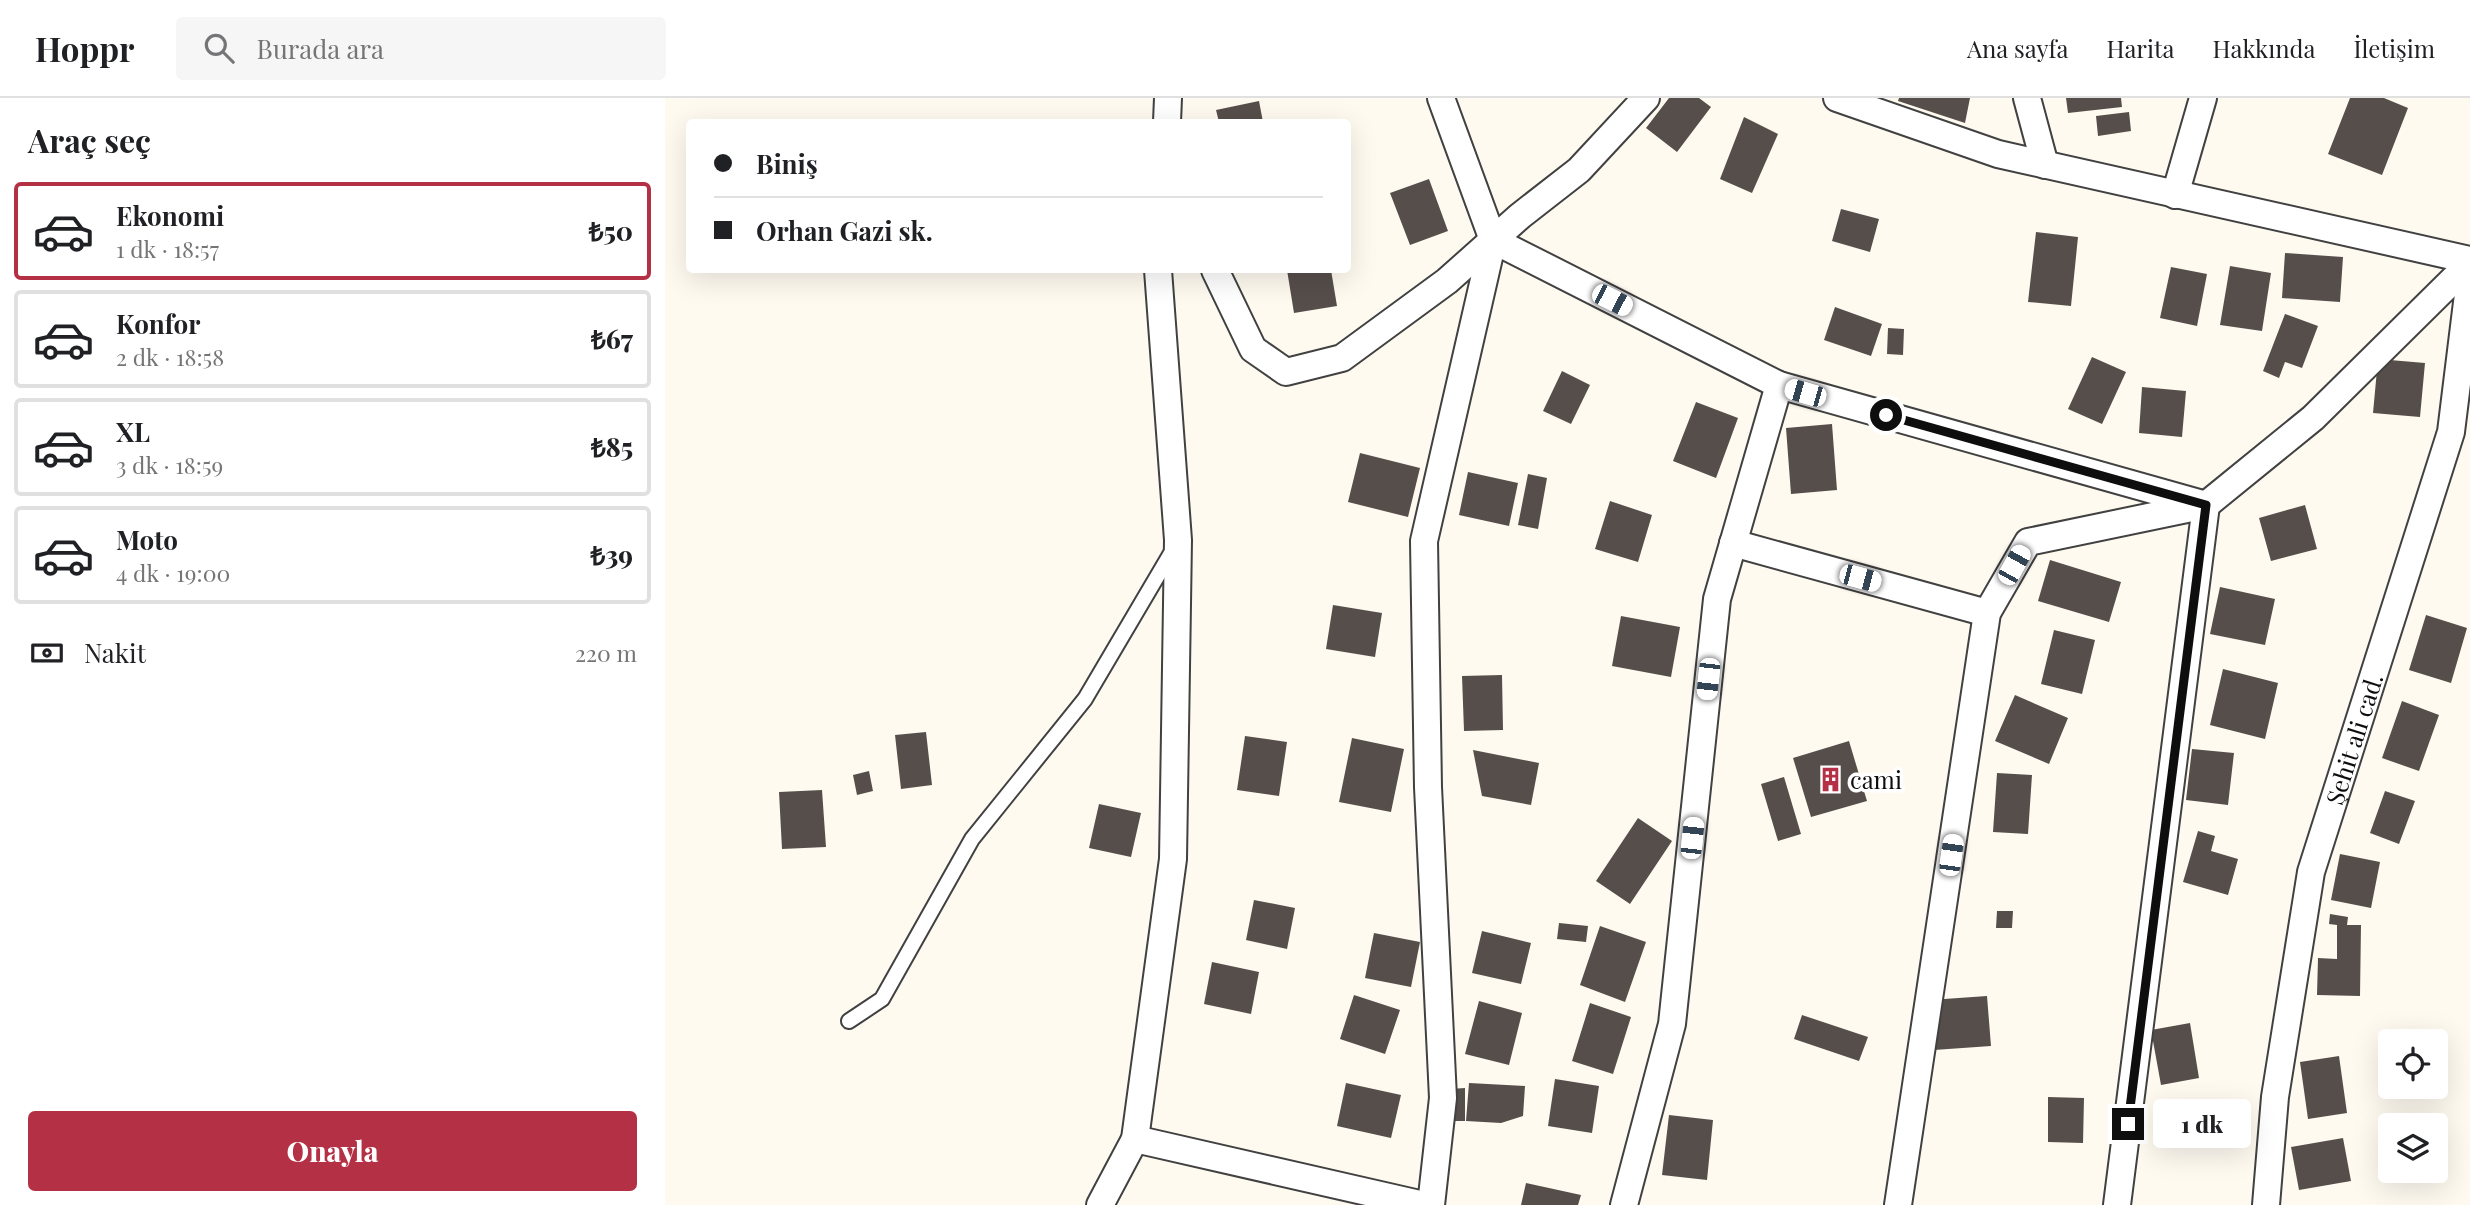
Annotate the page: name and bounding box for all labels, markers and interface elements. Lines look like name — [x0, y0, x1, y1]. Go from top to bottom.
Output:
search box — [176, 17, 666, 80]
text: Hoppr — [35, 26, 134, 70]
icon: search — [200, 29, 238, 67]
text: Burada ara — [256, 31, 384, 66]
text: Ana sayfa — [1967, 32, 2068, 64]
text: Harita — [2106, 32, 2175, 64]
text: Hakkında — [2213, 32, 2315, 64]
text: İletişim — [2353, 32, 2435, 64]
text: Araç seç — [28, 118, 151, 161]
text: Biniş — [756, 146, 818, 181]
text: Ekonomi — [116, 198, 224, 233]
icon: car — [32, 200, 95, 263]
text: ₺50 — [589, 213, 633, 248]
text: Orhan Gazi sk. — [756, 213, 933, 248]
text: 1 dk · 18:57 — [116, 233, 219, 264]
car — [1589, 281, 1636, 319]
text: Konfor — [116, 306, 200, 341]
icon: car — [32, 308, 95, 371]
text: ₺67 — [591, 321, 633, 356]
text: 2 dk · 18:58 — [116, 341, 224, 372]
car — [1782, 377, 1829, 409]
route start — [1870, 399, 1902, 431]
text: XL — [116, 414, 150, 449]
icon: car — [32, 416, 95, 479]
text: ₺85 — [591, 429, 633, 464]
text: 3 dk · 18:59 — [116, 449, 223, 480]
text: Moto — [116, 522, 178, 557]
icon: car — [32, 524, 95, 587]
text: ₺39 — [590, 537, 633, 572]
car — [1995, 542, 2034, 588]
text: 4 dk · 19:00 — [116, 557, 230, 588]
car — [1837, 562, 1884, 594]
icon: cash — [28, 634, 66, 672]
text: Nakit — [84, 635, 146, 670]
text: 220 m — [575, 637, 637, 668]
car — [1696, 657, 1721, 701]
street label: Şehit ali cad. — [2318, 669, 2389, 808]
place label: cami — [1850, 763, 1902, 795]
building icon: cami — [1816, 765, 1844, 793]
car — [1680, 816, 1705, 860]
car — [1938, 833, 1965, 877]
map controls — [2378, 1029, 2448, 1183]
button: locate — [2378, 1029, 2448, 1099]
callout: 1 dk — [2153, 1100, 2251, 1148]
route end — [2112, 1108, 2144, 1140]
text: 1 dk — [2181, 1108, 2223, 1139]
button: Onayla — [28, 1111, 637, 1191]
button: layers — [2378, 1113, 2448, 1183]

